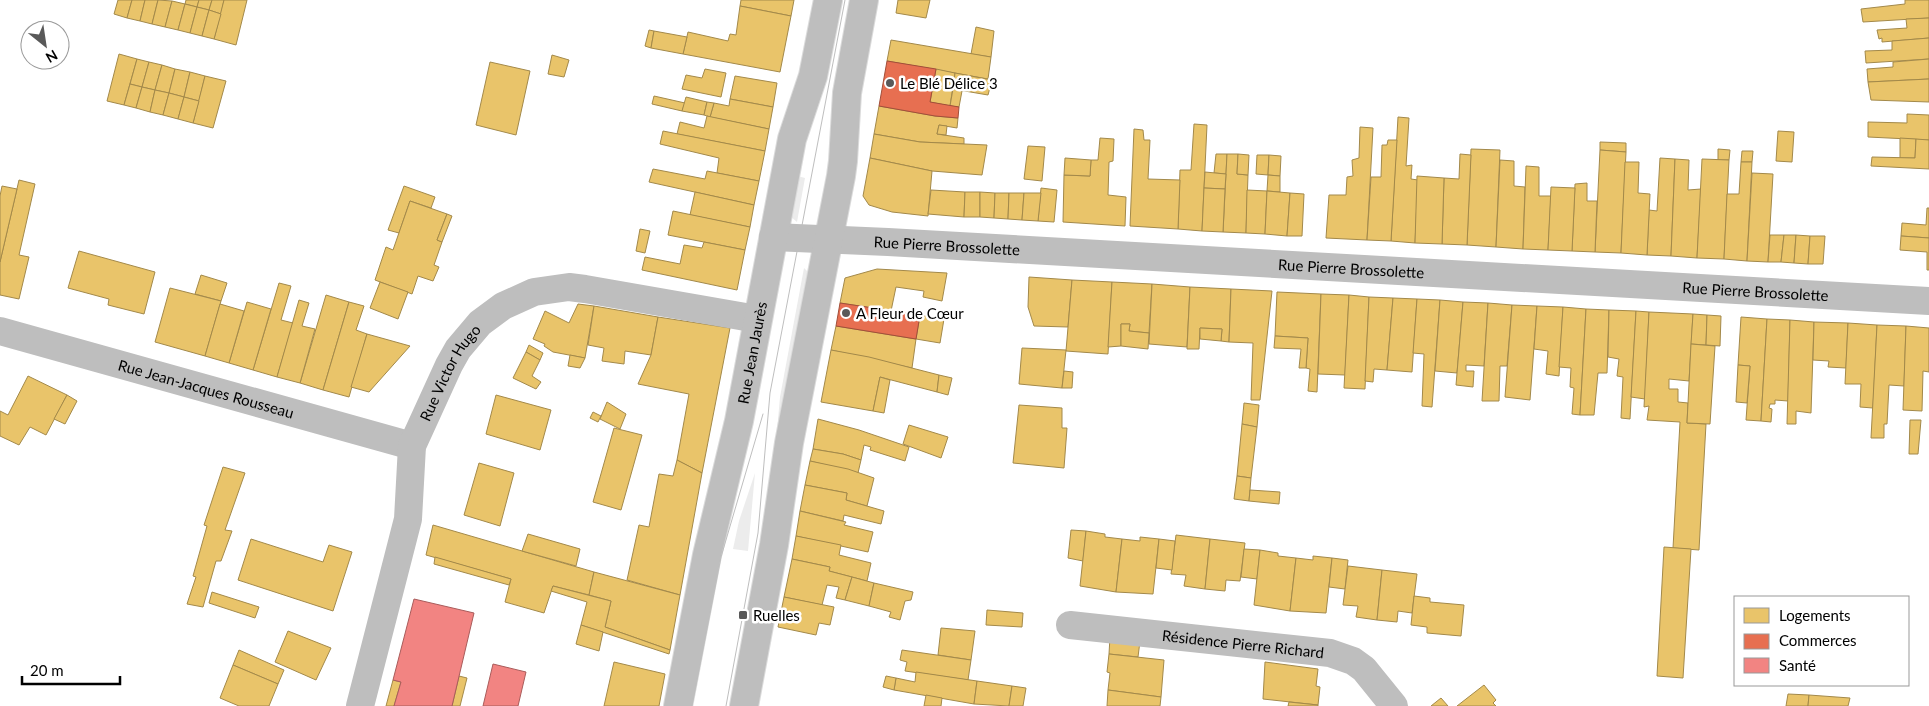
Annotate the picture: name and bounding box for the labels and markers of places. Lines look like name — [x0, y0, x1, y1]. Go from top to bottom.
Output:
place label: Le Blé Délice 3 — [900, 74, 998, 92]
marker: Le Blé Délice 3 — [884, 77, 896, 89]
place label: A Fleur de Cœur — [856, 304, 964, 322]
marker: A Fleur de Cœur — [840, 307, 852, 319]
place label: Ruelles — [753, 606, 800, 624]
marker: Ruelles — [737, 609, 749, 621]

